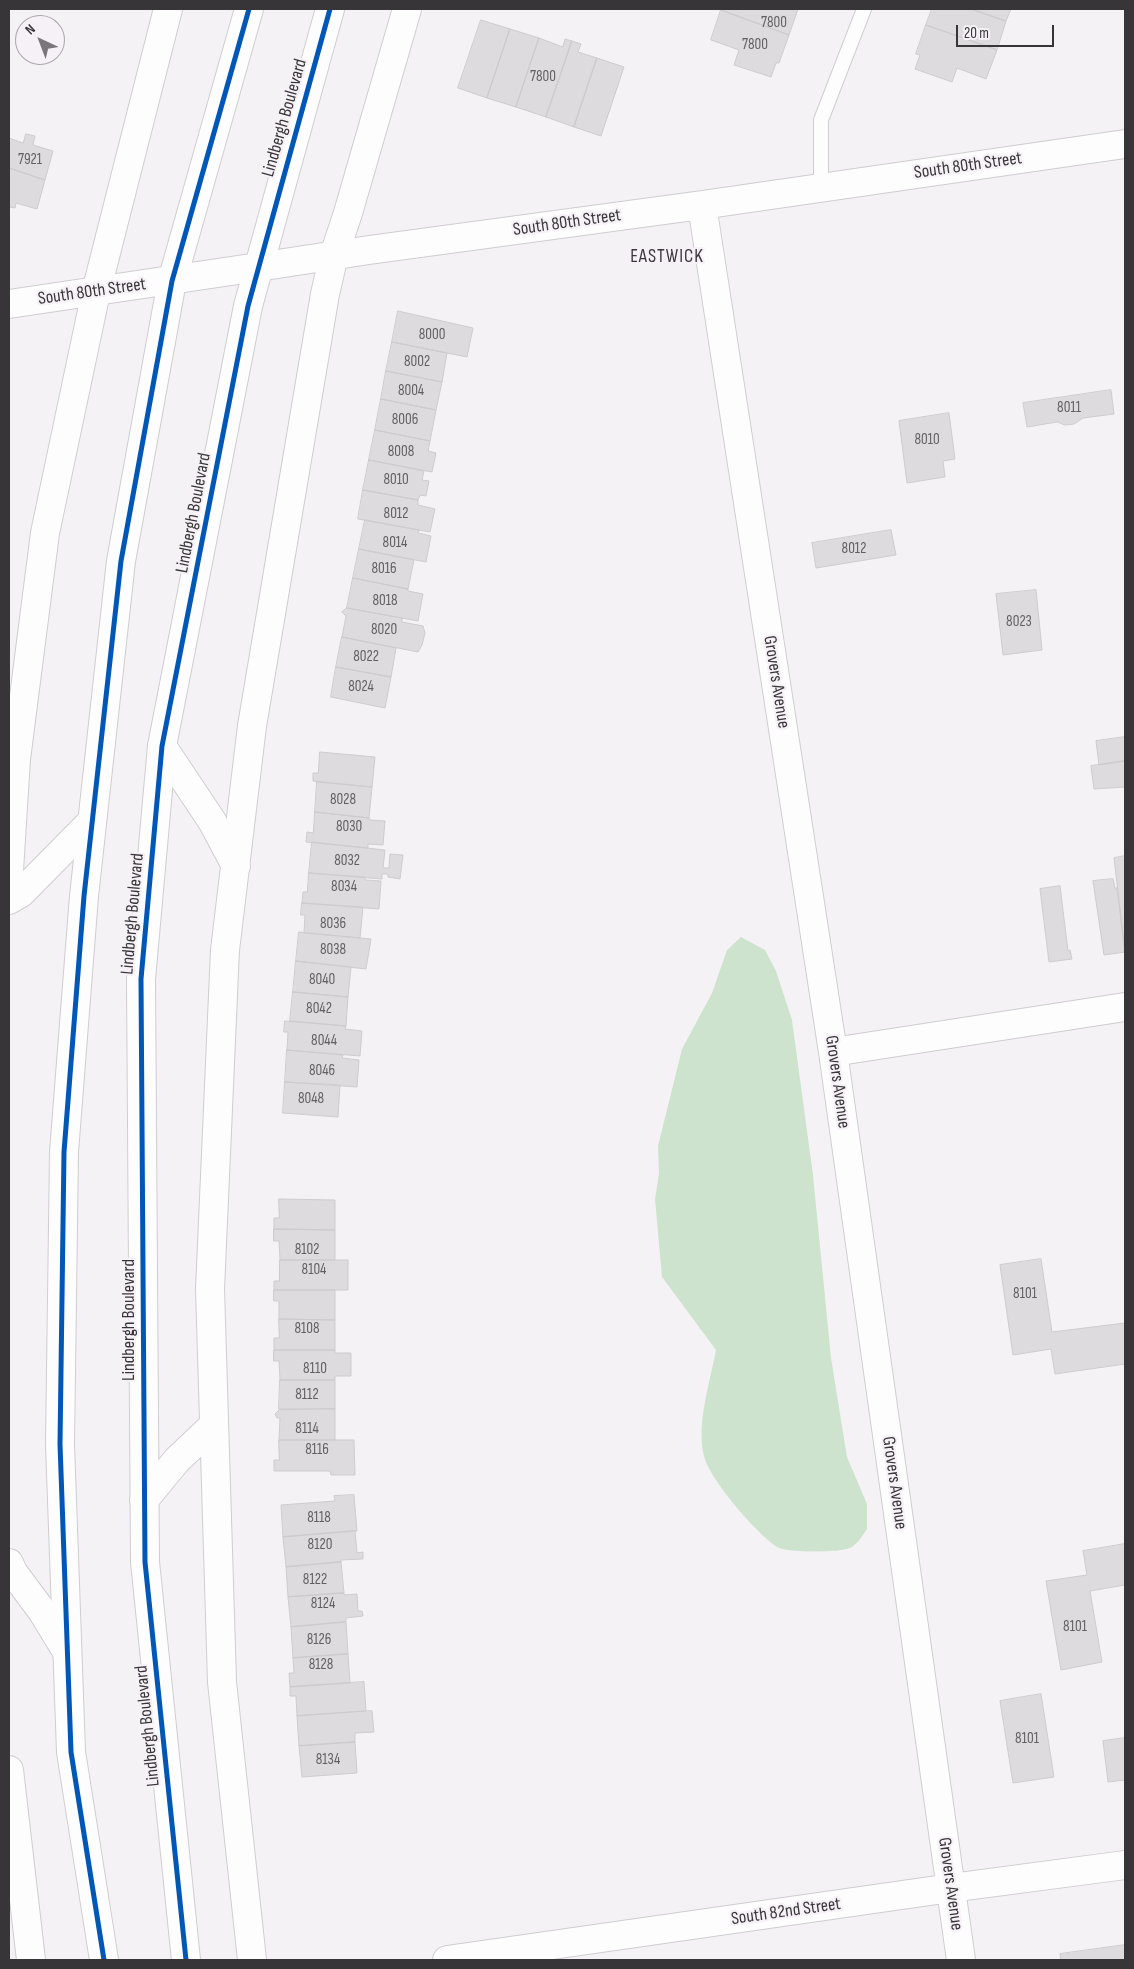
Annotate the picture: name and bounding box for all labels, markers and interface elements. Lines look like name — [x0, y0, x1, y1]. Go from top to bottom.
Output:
house number: 7800 — [761, 14, 787, 32]
north arrow — [15, 15, 65, 65]
scale bar — [959, 15, 1056, 47]
text: N — [22, 21, 39, 38]
text: 20 m — [964, 24, 989, 43]
house number: 7800 — [742, 36, 768, 54]
street label: Lindbergh Boulevard — [258, 56, 312, 180]
house number: 7800 — [530, 68, 556, 86]
street label: South 80th Street — [913, 148, 1023, 184]
house number: 7921 — [18, 151, 42, 169]
street label: South 80th Street — [512, 205, 622, 241]
district label: EASTWICK — [629, 246, 705, 268]
street label: South 80th Street — [37, 274, 147, 310]
house number: 8000 — [419, 326, 445, 344]
house number: 8002 — [404, 353, 430, 371]
house number: 8004 — [398, 382, 424, 400]
house number: 8011 — [1057, 399, 1081, 417]
house number: 8006 — [392, 411, 418, 429]
house number: 8010 — [914, 431, 940, 449]
house number: 8008 — [388, 443, 414, 461]
street label: Lindbergh Boulevard — [172, 451, 216, 575]
house number: 8010 — [383, 471, 409, 489]
house number: 8012 — [384, 505, 408, 523]
house number: 8014 — [383, 534, 407, 552]
house number: 8012 — [842, 540, 866, 558]
house number: 8016 — [371, 560, 397, 578]
house number: 8018 — [372, 592, 398, 610]
house number: 8023 — [1006, 613, 1032, 631]
house number: 8020 — [371, 621, 397, 639]
street label: Grovers Avenue — [758, 634, 794, 730]
house number: 8022 — [353, 648, 379, 666]
house number: 8024 — [348, 678, 374, 696]
house number: 8028 — [330, 791, 356, 809]
house number: 8030 — [336, 818, 362, 836]
street label: Lindbergh Boulevard — [117, 852, 149, 976]
house number: 8032 — [334, 852, 360, 870]
house number: 8034 — [331, 878, 357, 896]
house number: 8036 — [320, 915, 346, 933]
house number: 8038 — [320, 941, 346, 959]
house number: 8040 — [309, 971, 335, 989]
house number: 8042 — [306, 1000, 332, 1018]
house number: 8044 — [311, 1032, 337, 1050]
street label: Grovers Avenue — [820, 1034, 854, 1130]
house number: 8046 — [309, 1062, 335, 1080]
house number: 8048 — [298, 1090, 324, 1108]
house number: 8102 — [295, 1241, 319, 1259]
street label: Lindbergh Boulevard — [118, 1259, 140, 1381]
house number: 8104 — [302, 1261, 326, 1279]
house number: 8101 — [1013, 1285, 1037, 1303]
house number: 8108 — [294, 1320, 320, 1338]
house number: 8110 — [303, 1360, 327, 1378]
house number: 8112 — [295, 1386, 319, 1404]
house number: 8114 — [295, 1420, 319, 1438]
street label: Grovers Avenue — [877, 1435, 911, 1531]
house number: 8116 — [305, 1441, 329, 1459]
house number: 8118 — [307, 1509, 331, 1527]
house number: 8120 — [308, 1536, 332, 1554]
house number: 8122 — [303, 1571, 327, 1589]
house number: 8124 — [311, 1595, 335, 1613]
house number: 8101 — [1063, 1618, 1087, 1636]
house number: 8126 — [307, 1631, 331, 1649]
house number: 8128 — [309, 1656, 333, 1674]
street label: Lindbergh Boulevard — [131, 1664, 165, 1788]
house number: 8101 — [1015, 1730, 1039, 1748]
house number: 8134 — [316, 1751, 340, 1769]
street label: Grovers Avenue — [933, 1836, 967, 1932]
street label: South 82nd Street — [730, 1894, 842, 1930]

